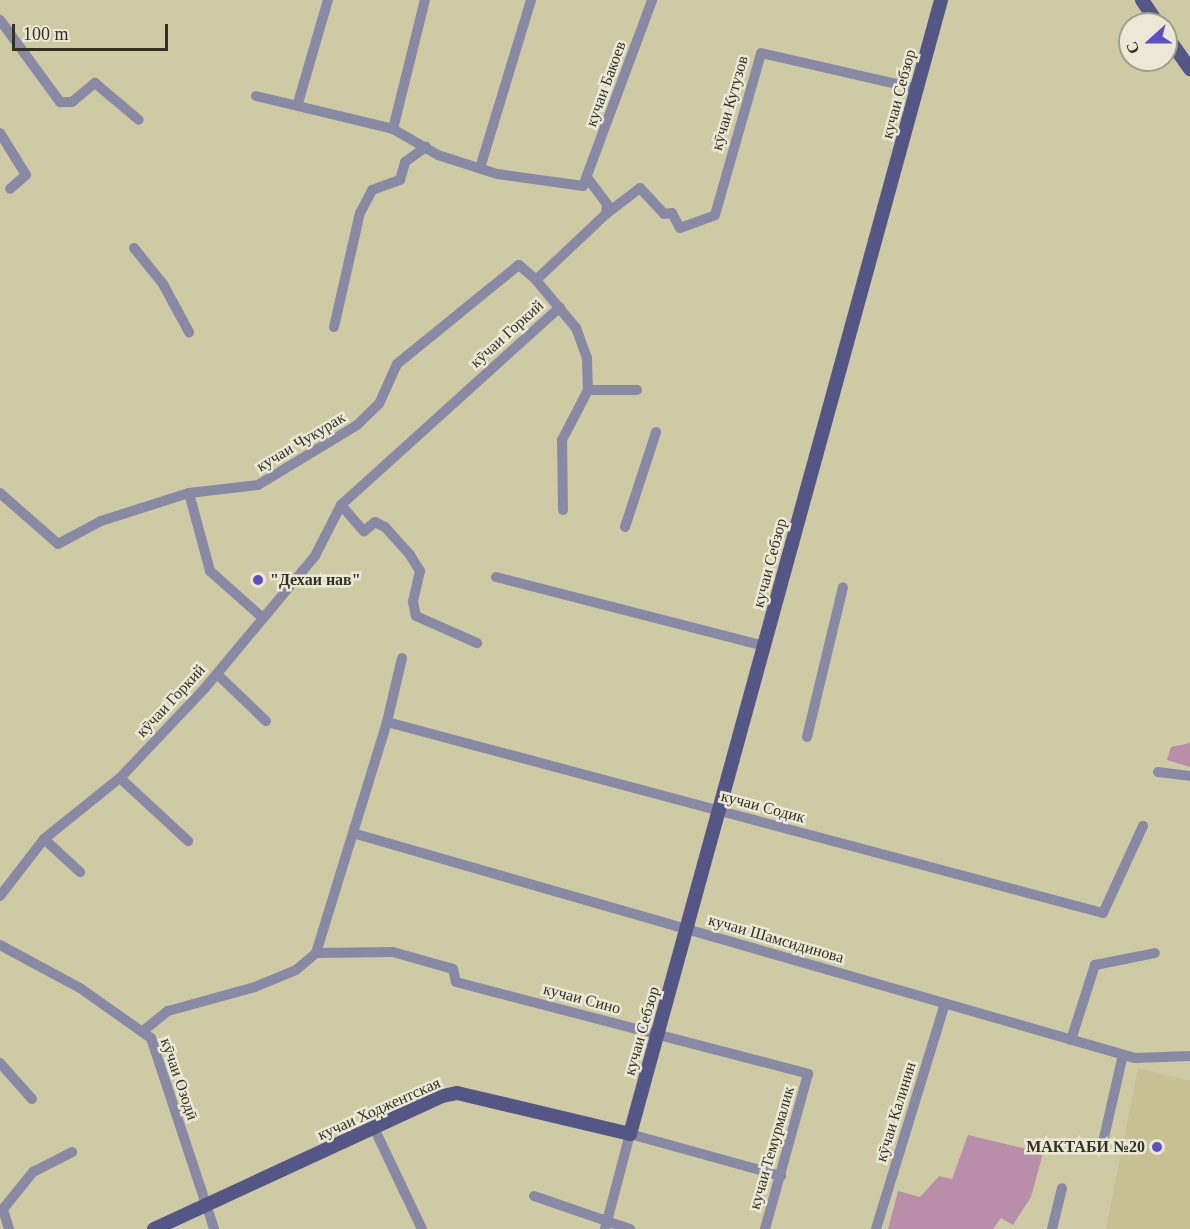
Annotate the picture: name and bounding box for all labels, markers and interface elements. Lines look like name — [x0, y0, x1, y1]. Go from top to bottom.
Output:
scale bar — [15, 12, 171, 50]
north arrow — [1118, 12, 1178, 72]
text: 100 m — [23, 24, 69, 44]
street label: кучаи Бакоев — [582, 39, 630, 129]
text: С — [1123, 39, 1143, 56]
street label: кучаи Себзор — [878, 47, 920, 141]
street label: кӯчаи Кутузов — [707, 53, 753, 153]
street label: кӯчаи Горкий — [466, 296, 548, 372]
street label: кучаи Чукурак — [253, 408, 349, 476]
street label: кучаи Себзор — [749, 516, 791, 610]
place label: "Дехаи нав" — [270, 570, 361, 590]
marker: "Дехаи нав" — [251, 573, 265, 587]
street label: кӯчаи Горкий — [133, 661, 209, 741]
street label: кучаи Содик — [719, 787, 807, 827]
street label: кучаи Шамсидинова — [706, 910, 846, 968]
street label: кучаи Сино — [541, 979, 623, 1019]
street label: кучаи Себзор — [620, 984, 664, 1078]
street label: кӯчаи Озодӣ — [156, 1035, 202, 1123]
street label: кӯчаи Калинин — [872, 1060, 920, 1164]
street label: кучаи Ходжентская — [315, 1073, 443, 1145]
street label: кучаи Темурмалик — [745, 1084, 799, 1212]
place label: МАКТАБИ №20 — [1026, 1137, 1145, 1157]
marker: МАКТАБИ №20 — [1150, 1140, 1164, 1154]

